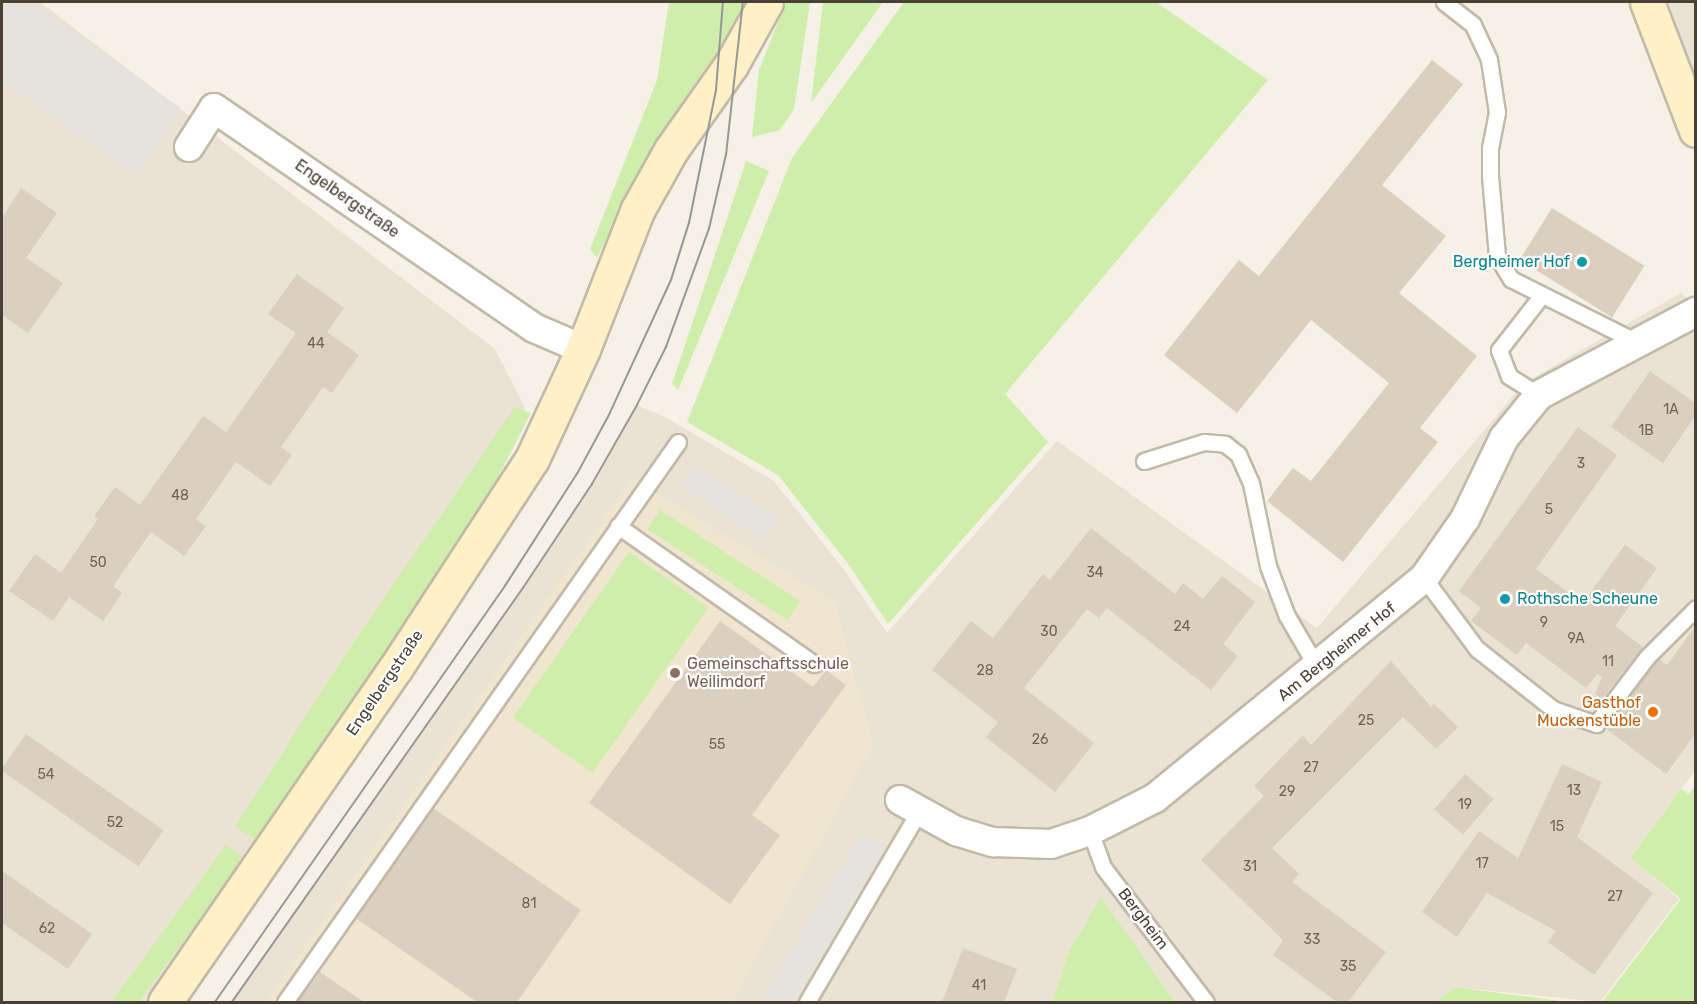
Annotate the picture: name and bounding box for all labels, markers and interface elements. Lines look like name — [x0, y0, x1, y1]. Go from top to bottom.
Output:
street label: Engelbergstraße — [291, 156, 403, 242]
place label: Bergheimer Hof — [1452, 252, 1570, 272]
marker: Bergheimer Hof — [1575, 255, 1589, 269]
house number: 44 — [307, 336, 325, 352]
house number: 1A — [1663, 402, 1679, 418]
house number: 1B — [1638, 423, 1654, 439]
house number: 3 — [1577, 456, 1585, 472]
house number: 48 — [171, 488, 189, 504]
house number: 5 — [1545, 502, 1553, 518]
house number: 50 — [89, 555, 107, 571]
house number: 34 — [1086, 565, 1104, 581]
place label: Rothsche Scheune — [1517, 589, 1658, 609]
marker: Rothsche Scheune — [1498, 592, 1512, 606]
street label: Am Bergheimer Hof — [1274, 598, 1400, 706]
house number: 9 — [1540, 615, 1548, 631]
house number: 24 — [1174, 619, 1190, 635]
house number: 30 — [1040, 624, 1058, 640]
street label: Engelbergstraße — [343, 627, 427, 739]
house number: 9A — [1567, 631, 1585, 647]
place label: Gemeinschaftsschule Weilimdorf — [687, 654, 849, 692]
house number: 11 — [1602, 654, 1614, 670]
house number: 28 — [976, 663, 994, 679]
marker: Gemeinschaftsschule Weilimdorf — [668, 666, 682, 680]
place label: Gasthof Muckenstüble — [1537, 693, 1641, 731]
marker: Gasthof Muckenstüble — [1646, 705, 1660, 719]
house number: 25 — [1358, 713, 1374, 729]
house number: 26 — [1032, 732, 1048, 748]
house number: 55 — [709, 737, 725, 753]
house number: 27 — [1303, 760, 1319, 776]
house number: 54 — [37, 767, 55, 783]
house number: 13 — [1567, 783, 1581, 799]
house number: 29 — [1279, 784, 1295, 800]
house number: 19 — [1458, 797, 1472, 813]
house number: 52 — [107, 815, 123, 831]
house number: 15 — [1550, 819, 1564, 835]
house number: 17 — [1475, 856, 1489, 872]
house number: 31 — [1243, 859, 1257, 875]
street label: Bergheim — [1114, 885, 1172, 953]
house number: 27 — [1607, 889, 1623, 905]
house number: 81 — [522, 896, 536, 912]
house number: 62 — [39, 921, 55, 937]
house number: 33 — [1304, 932, 1320, 948]
house number: 35 — [1340, 959, 1356, 975]
house number: 41 — [972, 978, 986, 994]

